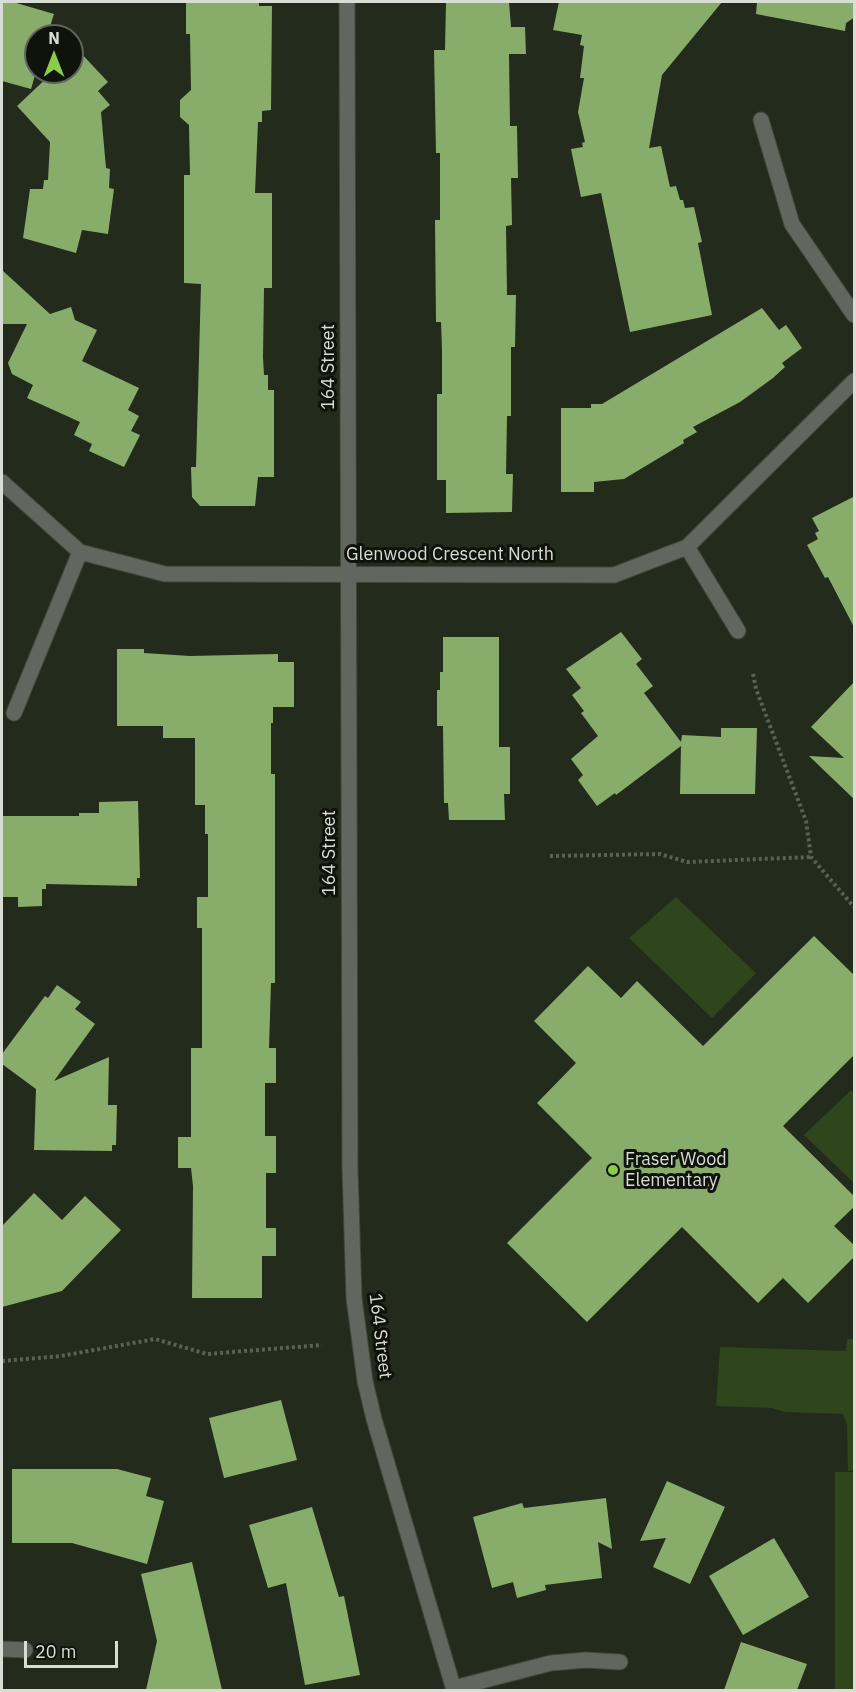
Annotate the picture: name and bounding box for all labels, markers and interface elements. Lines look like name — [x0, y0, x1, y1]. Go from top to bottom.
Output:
north arrow — [24, 24, 84, 84]
text: N — [48, 28, 60, 48]
street label: 164 Street — [318, 324, 340, 410]
street label: Glenwood Crescent North — [346, 544, 554, 566]
street label: 164 Street — [319, 810, 341, 896]
place label: Fraser Wood Elementary — [625, 1149, 727, 1192]
marker: Fraser Wood Elementary — [606, 1163, 620, 1177]
street label: 164 Street — [364, 1292, 396, 1380]
scale bar — [27, 1629, 122, 1667]
text: 20 m — [35, 1640, 77, 1663]

